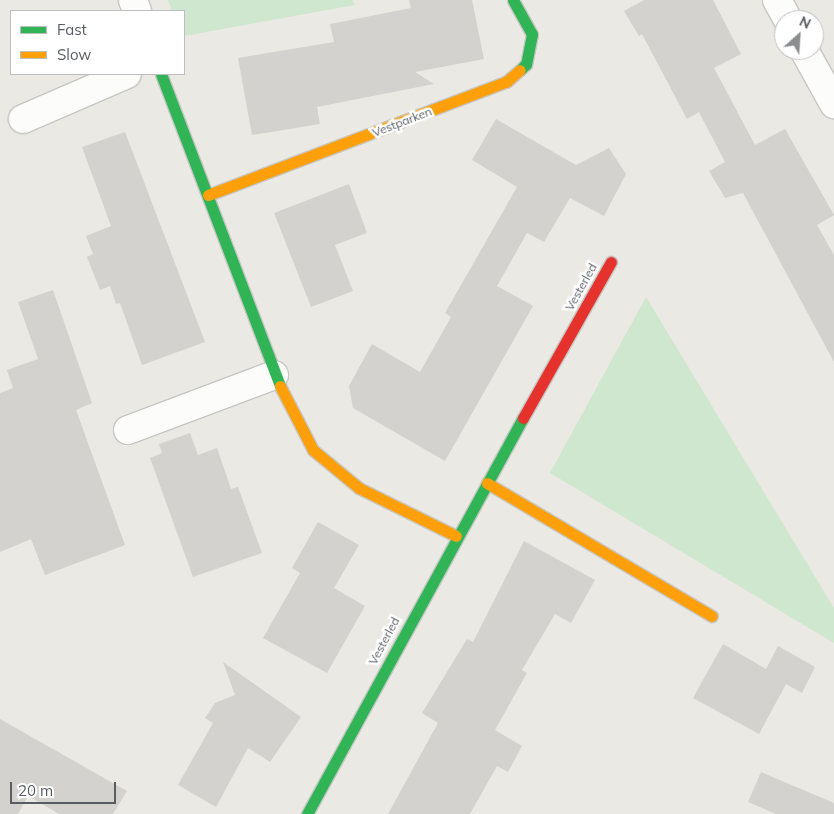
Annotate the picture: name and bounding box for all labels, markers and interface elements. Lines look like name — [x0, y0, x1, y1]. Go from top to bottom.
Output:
legend — [10, 10, 185, 75]
north arrow — [774, 10, 824, 60]
text: N — [796, 12, 814, 33]
text: Fast — [57, 20, 87, 39]
text: Slow — [57, 45, 91, 64]
street label: Vestparken — [370, 104, 434, 140]
street label: Vesterled — [562, 261, 600, 313]
street label: Vesterled — [366, 615, 402, 667]
scale bar — [12, 772, 119, 804]
text: 20 m — [18, 781, 53, 800]

